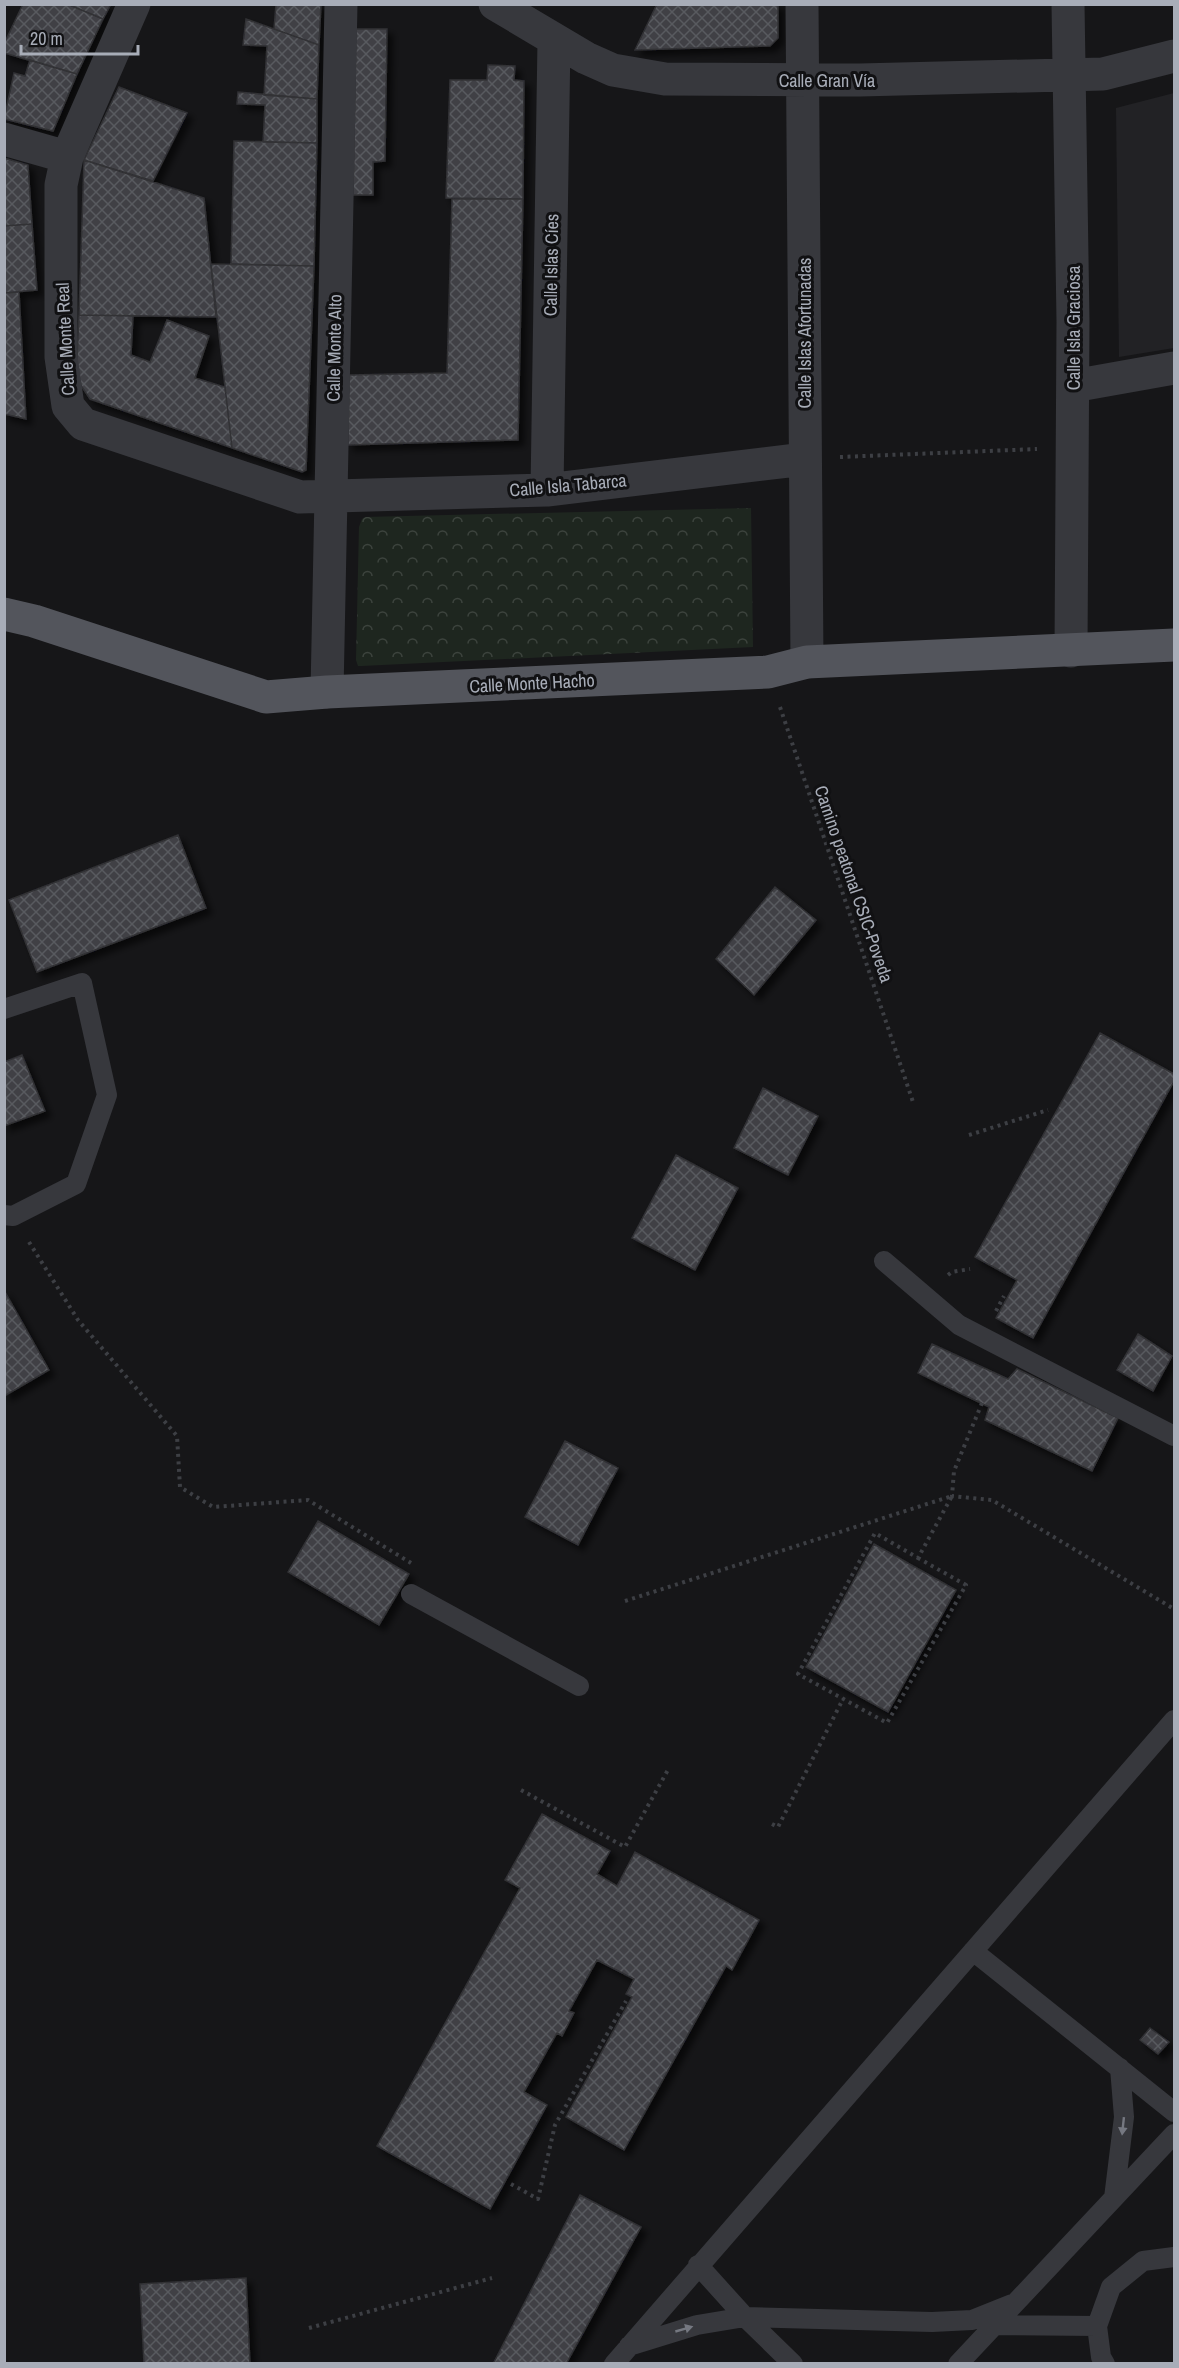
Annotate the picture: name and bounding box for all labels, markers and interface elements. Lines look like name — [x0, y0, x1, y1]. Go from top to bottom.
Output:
scale bar — [21, 18, 138, 56]
text: 20 m — [30, 26, 63, 51]
street label: Calle Gran Vía — [779, 68, 875, 93]
street label: Calle Islas Cíes — [538, 214, 564, 316]
street label: Calle Islas Afortunadas — [792, 258, 817, 408]
street label: Calle Isla Graciosa — [1061, 266, 1086, 390]
street label: Calle Monte Real — [50, 282, 80, 396]
street label: Calle Monte Alto — [321, 294, 347, 402]
street label: Calle Isla Tabarca — [508, 467, 628, 503]
street label: Calle Monte Hacho — [469, 667, 595, 699]
street label: Camino peatonal CSIC-Poveda — [809, 782, 899, 986]
one-way arrow — [1118, 2117, 1128, 2136]
one-way arrow — [675, 2324, 693, 2333]

